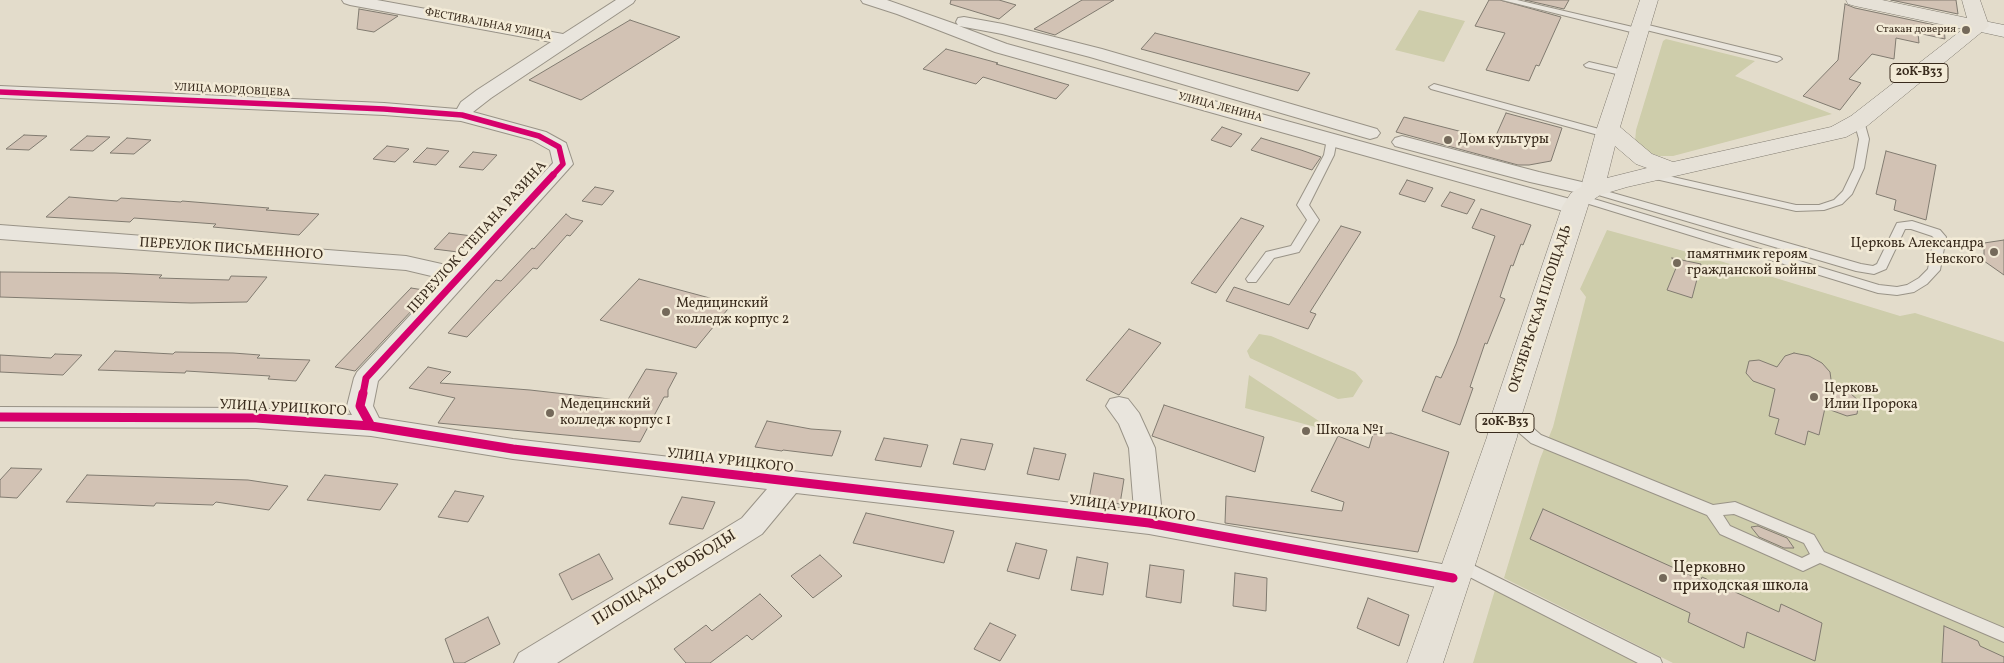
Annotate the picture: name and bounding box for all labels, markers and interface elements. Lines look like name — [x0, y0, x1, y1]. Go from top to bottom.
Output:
street label: ФЕСТИВАЛЬНАЯ УЛИЦА — [424, 6, 552, 44]
place label: Стакан доверия — [1876, 23, 1956, 37]
marker: Стакан доверия — [1960, 24, 1972, 36]
road number: 20К-В33 — [1890, 64, 1948, 82]
street label: УЛИЦА МОРДОВЦЕВА — [173, 81, 291, 101]
street label: УЛИЦА ЛЕНИНА — [1176, 90, 1264, 126]
place label: Дом культуры — [1458, 132, 1549, 148]
marker: Дом культуры — [1442, 134, 1454, 146]
street label: ПЕРЕУЛОК СТЕПАНА РАЗИНА — [405, 158, 551, 318]
street label: ОКТЯБРЬСКАЯ ПЛОЩАДЬ — [1506, 223, 1576, 395]
street label: ПЕРЕУЛОК ПИСЬМЕННОГО — [139, 235, 323, 265]
place label: Церковь Александра Невского — [1851, 236, 1984, 268]
marker: Церковь Александра Невского — [1988, 246, 2000, 258]
place label: памятнмик героям гражданской войны — [1687, 247, 1816, 280]
marker: памятнмик героям гражданской войны — [1671, 257, 1683, 269]
place label: Медицинский колледж корпус 2 — [676, 296, 789, 328]
marker: Медицинский колледж корпус 2 — [660, 306, 672, 318]
place label: Церковь Илии Пророка — [1824, 381, 1918, 414]
marker: Церковь Илии Пророка — [1808, 391, 1820, 403]
street label: УЛИЦА УРИЦКОГО — [219, 397, 347, 421]
place label: Медецинский колледж корпус 1 — [560, 397, 671, 430]
marker: Медецинский колледж корпус 1 — [544, 407, 556, 419]
road number: 20К-В33 — [1476, 413, 1534, 432]
place label: Школа №1 — [1316, 423, 1384, 439]
marker: Школа №1 — [1300, 425, 1312, 437]
street label: УЛИЦА УРИЦКОГО — [666, 446, 794, 478]
street label: УЛИЦА УРИЦКОГО — [1068, 493, 1196, 527]
street label: ПЛОЩАДЬ СВОБОДЫ — [590, 527, 740, 631]
place label: Церковно приходская школа — [1673, 559, 1809, 597]
marker: Церковно приходская школа — [1657, 572, 1669, 584]

